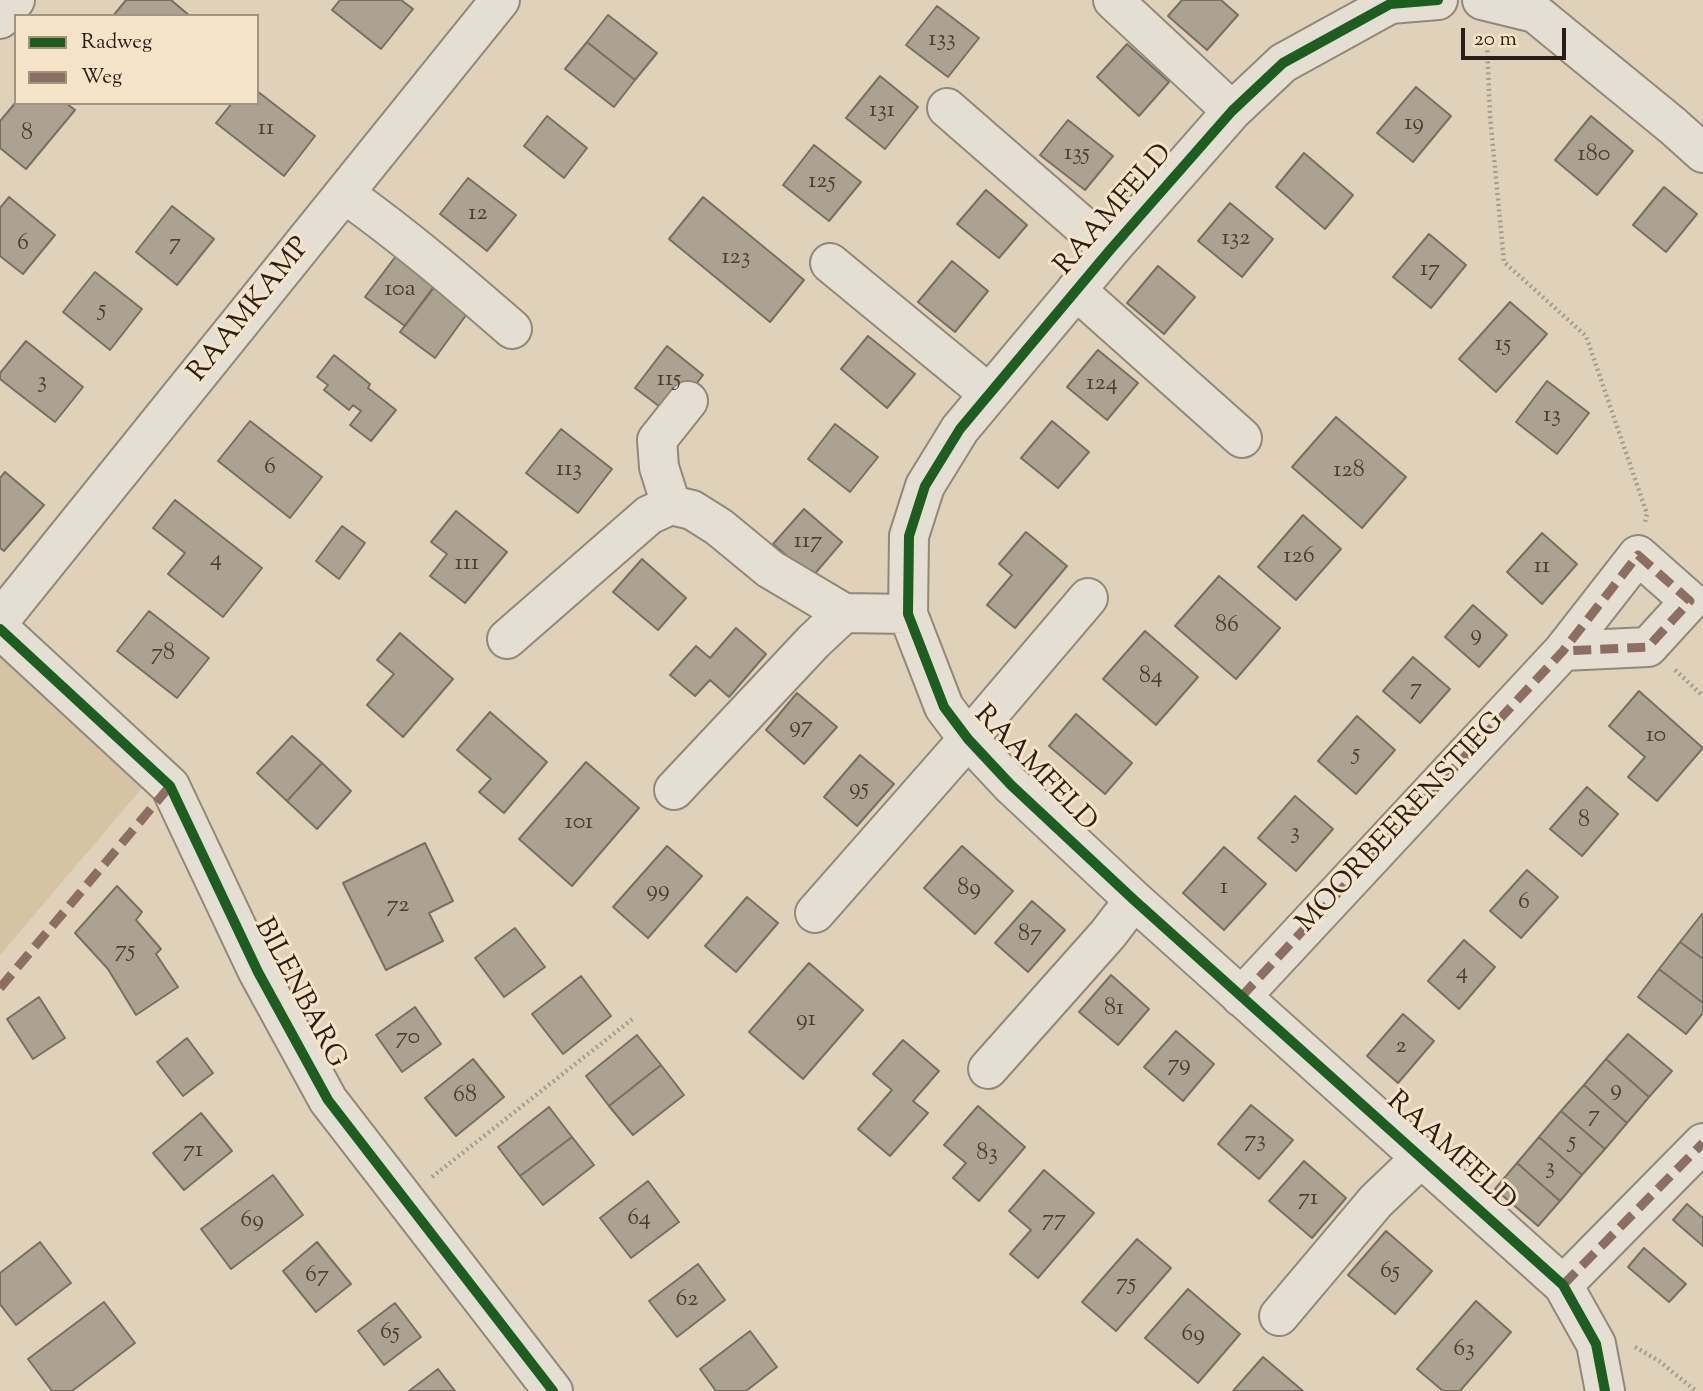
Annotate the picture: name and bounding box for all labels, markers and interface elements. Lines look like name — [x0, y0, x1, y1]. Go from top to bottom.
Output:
legend — [14, 14, 259, 105]
scale bar — [1465, 14, 1570, 58]
text: 20 m — [1474, 25, 1517, 55]
house number: 133 — [928, 27, 956, 55]
text: Radweg — [81, 28, 152, 58]
text: Weg — [81, 63, 122, 93]
house number: 131 — [869, 98, 895, 126]
house number: 19 — [1404, 111, 1424, 139]
house number: 11 — [258, 116, 274, 144]
house number: 8 — [21, 121, 33, 149]
street label: RAAMFELD — [1049, 139, 1181, 283]
house number: 135 — [1064, 141, 1090, 169]
house number: 180 — [1578, 142, 1610, 170]
house number: 125 — [808, 169, 836, 197]
house number: 12 — [468, 201, 488, 229]
house number: 132 — [1221, 226, 1251, 254]
house number: 6 — [17, 231, 29, 259]
house number: 7 — [169, 231, 181, 259]
street label: RAAMKAMP — [183, 232, 319, 390]
house number: 123 — [721, 245, 751, 273]
house number: 17 — [1420, 257, 1440, 285]
house number: 10a — [384, 277, 416, 305]
house number: 5 — [98, 297, 106, 325]
house number: 15 — [1495, 332, 1511, 360]
house number: 115 — [657, 367, 681, 395]
house number: 3 — [37, 369, 47, 397]
house number: 124 — [1086, 371, 1118, 399]
house number: 13 — [1543, 403, 1561, 431]
house number: 6 — [264, 455, 276, 483]
house number: 113 — [556, 457, 582, 485]
house number: 128 — [1333, 458, 1365, 486]
house number: 117 — [794, 529, 822, 557]
house number: 126 — [1283, 544, 1315, 572]
house number: 4 — [210, 547, 222, 575]
house number: 111 — [455, 551, 479, 579]
house number: 11 — [1534, 554, 1550, 582]
house number: 86 — [1215, 613, 1239, 641]
house number: 9 — [1470, 622, 1482, 650]
house number: 78 — [151, 641, 175, 669]
house number: 84 — [1139, 664, 1163, 692]
house number: 7 — [1410, 676, 1422, 704]
street label: RAAMFELD — [965, 700, 1103, 840]
street label: MOORBEERENSTIEG — [1291, 707, 1513, 941]
house number: 97 — [789, 714, 813, 742]
house number: 10 — [1646, 723, 1666, 751]
house number: 5 — [1352, 741, 1360, 769]
house number: 95 — [849, 776, 869, 804]
house number: 8 — [1578, 808, 1590, 836]
house number: 101 — [565, 810, 593, 838]
house number: 3 — [1290, 820, 1300, 848]
house number: 1 — [1220, 875, 1228, 903]
house number: 89 — [957, 876, 981, 904]
house number: 99 — [646, 878, 670, 906]
house number: 6 — [1518, 890, 1530, 918]
house number: 72 — [386, 893, 410, 921]
street label: BILENBARG — [244, 913, 352, 1075]
house number: 87 — [1018, 922, 1042, 950]
house number: 75 — [115, 938, 135, 966]
house number: 4 — [1456, 960, 1468, 988]
house number: 81 — [1104, 996, 1124, 1024]
house number: 91 — [796, 1007, 816, 1035]
house number: 70 — [396, 1025, 420, 1053]
house number: 2 — [1395, 1034, 1407, 1062]
house number: 79 — [1167, 1052, 1191, 1080]
house number: 9 — [1610, 1077, 1622, 1105]
house number: 68 — [453, 1083, 477, 1111]
street label: RAAMFELD — [1378, 1086, 1522, 1220]
house number: 7 — [1588, 1103, 1600, 1131]
house number: 73 — [1244, 1128, 1266, 1156]
house number: 5 — [1568, 1129, 1576, 1157]
house number: 71 — [183, 1138, 203, 1166]
house number: 83 — [976, 1141, 998, 1169]
house number: 3 — [1545, 1155, 1555, 1183]
house number: 71 — [1298, 1186, 1318, 1214]
house number: 64 — [627, 1206, 651, 1234]
house number: 77 — [1042, 1207, 1066, 1235]
house number: 69 — [240, 1208, 264, 1236]
house number: 65 — [1380, 1259, 1400, 1287]
house number: 67 — [305, 1263, 329, 1291]
house number: 75 — [1116, 1271, 1136, 1299]
house number: 62 — [676, 1287, 698, 1315]
house number: 65 — [380, 1320, 400, 1348]
house number: 69 — [1181, 1322, 1205, 1350]
house number: 63 — [1453, 1337, 1475, 1365]

